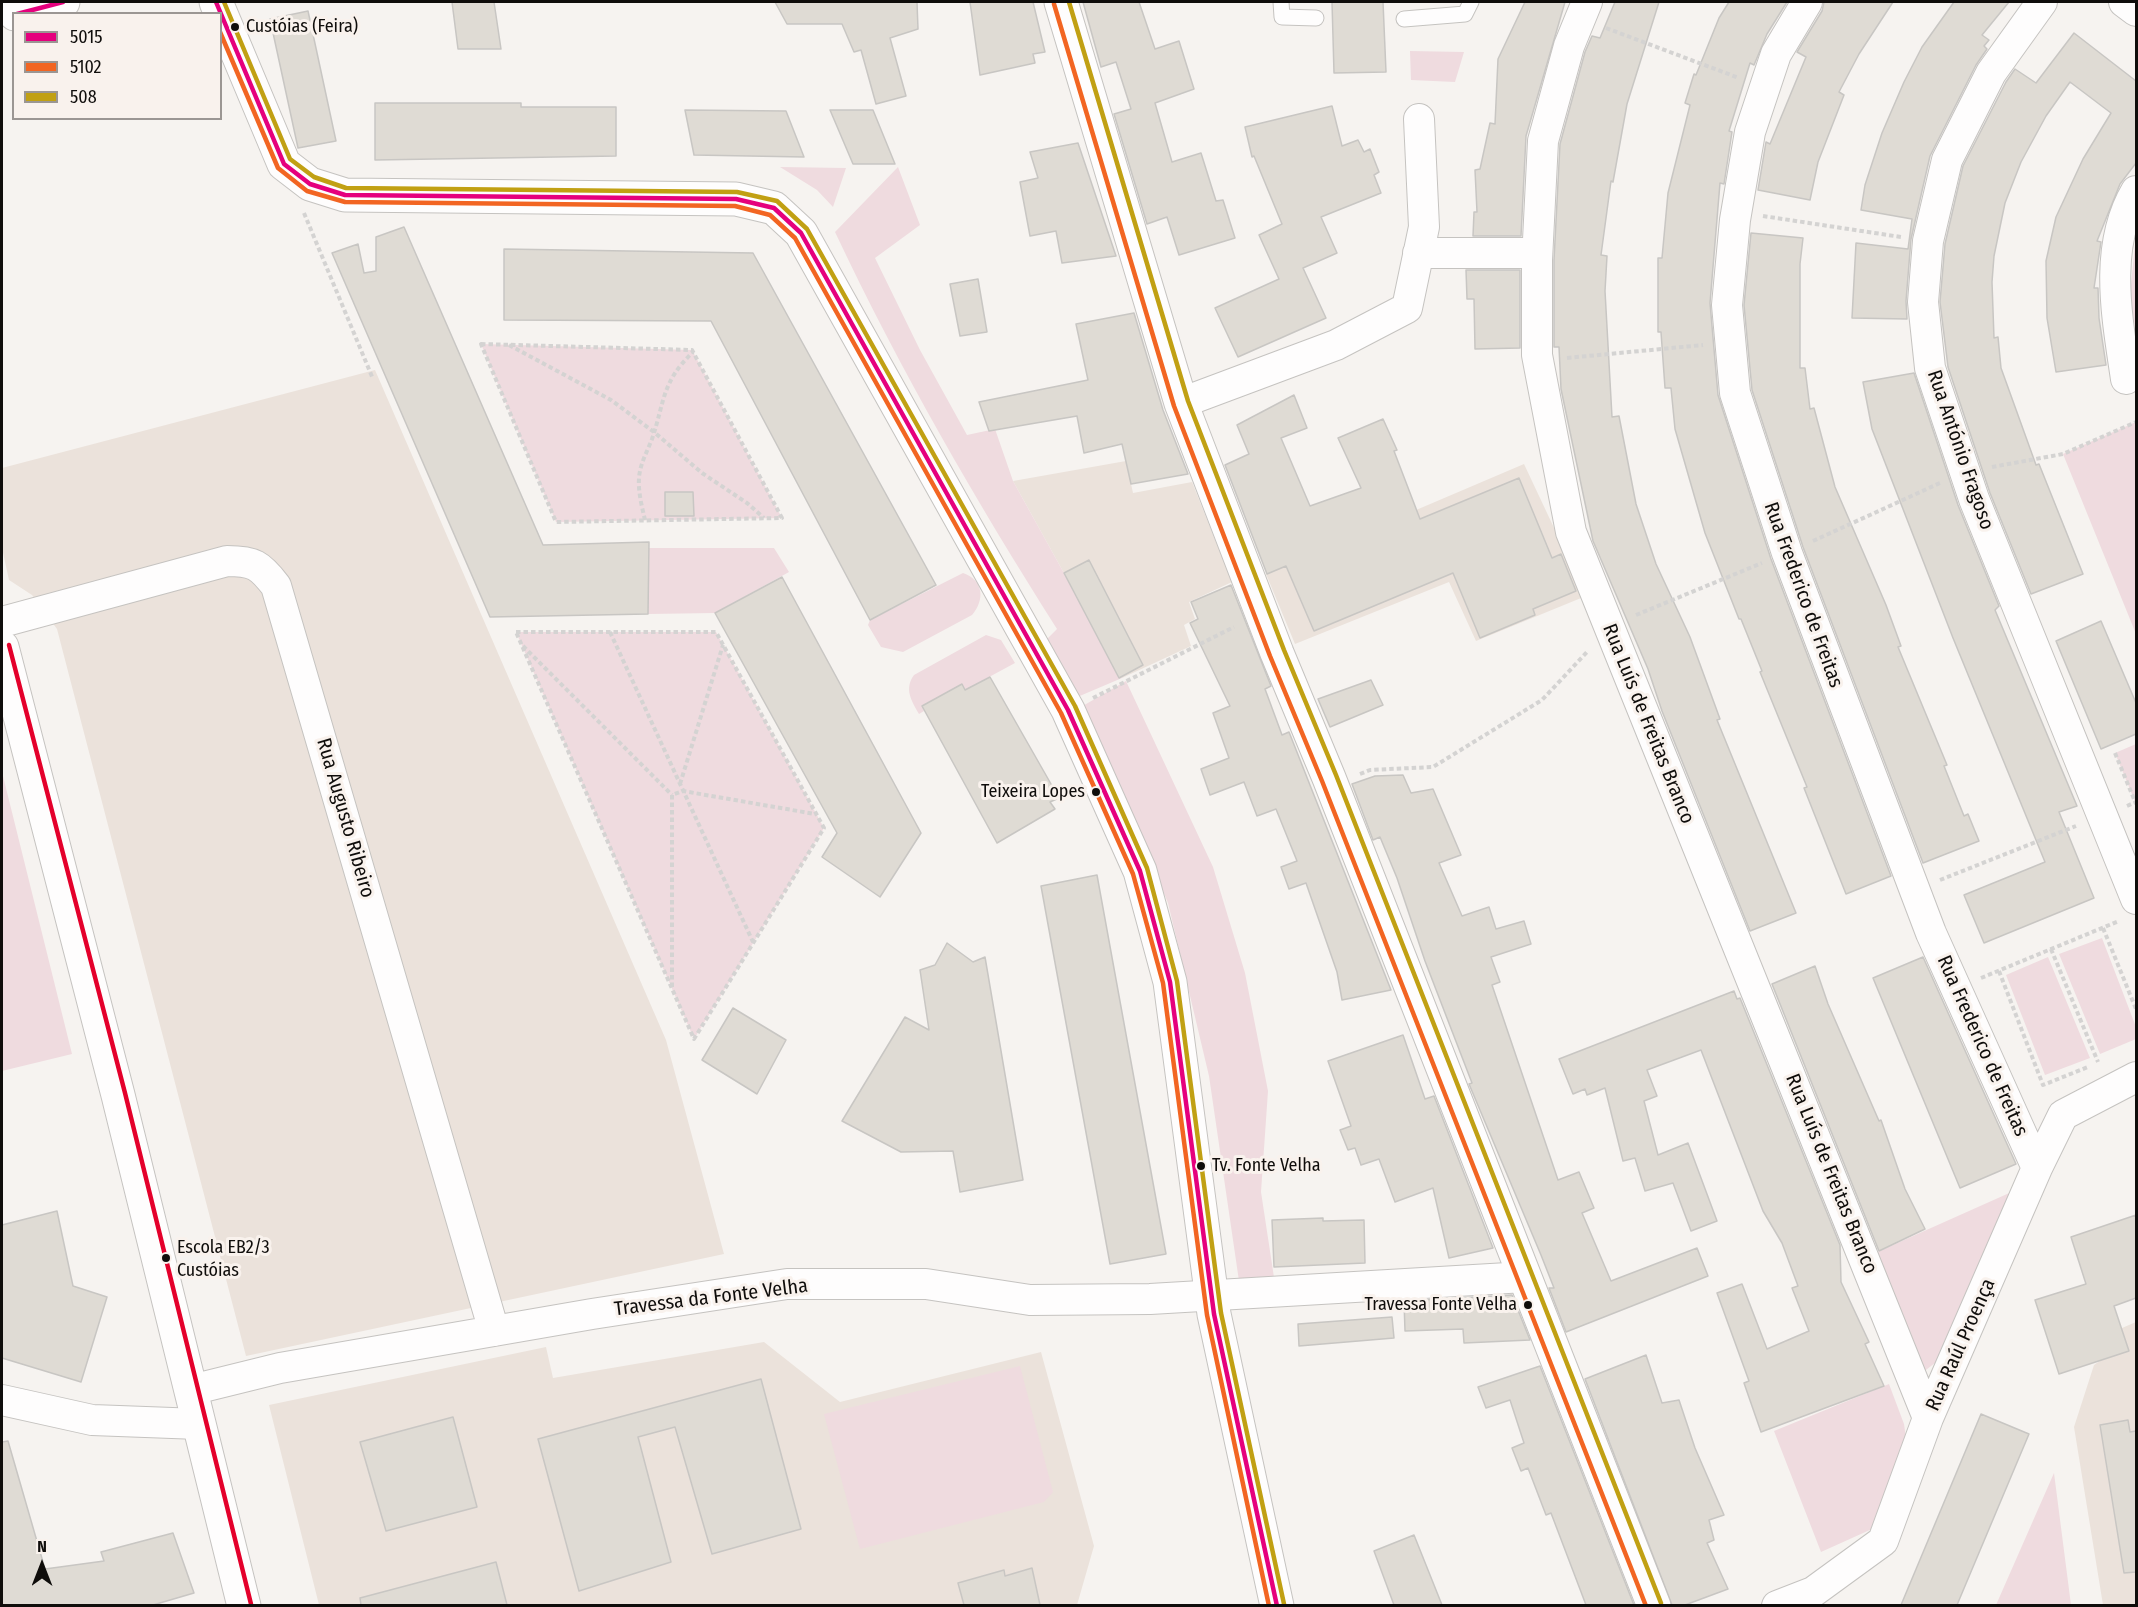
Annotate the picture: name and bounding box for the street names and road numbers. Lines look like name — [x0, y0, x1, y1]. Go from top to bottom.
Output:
street label: Rua António Fragoso — [1921, 367, 1999, 533]
street label: Rua Frederico de Freitas — [1758, 499, 1848, 691]
street label: Rua Luís de Freitas Branco — [1597, 621, 1699, 827]
street label: Rua Augusto Ribeiro — [311, 735, 379, 901]
street label: Rua Frederico de Freitas — [1931, 952, 2033, 1140]
street label: Rua Luís de Freitas Branco — [1780, 1071, 1882, 1277]
street label: Travessa da Fonte Velha — [613, 1274, 809, 1322]
street label: Rua Raúl Proença — [1921, 1275, 2001, 1415]

